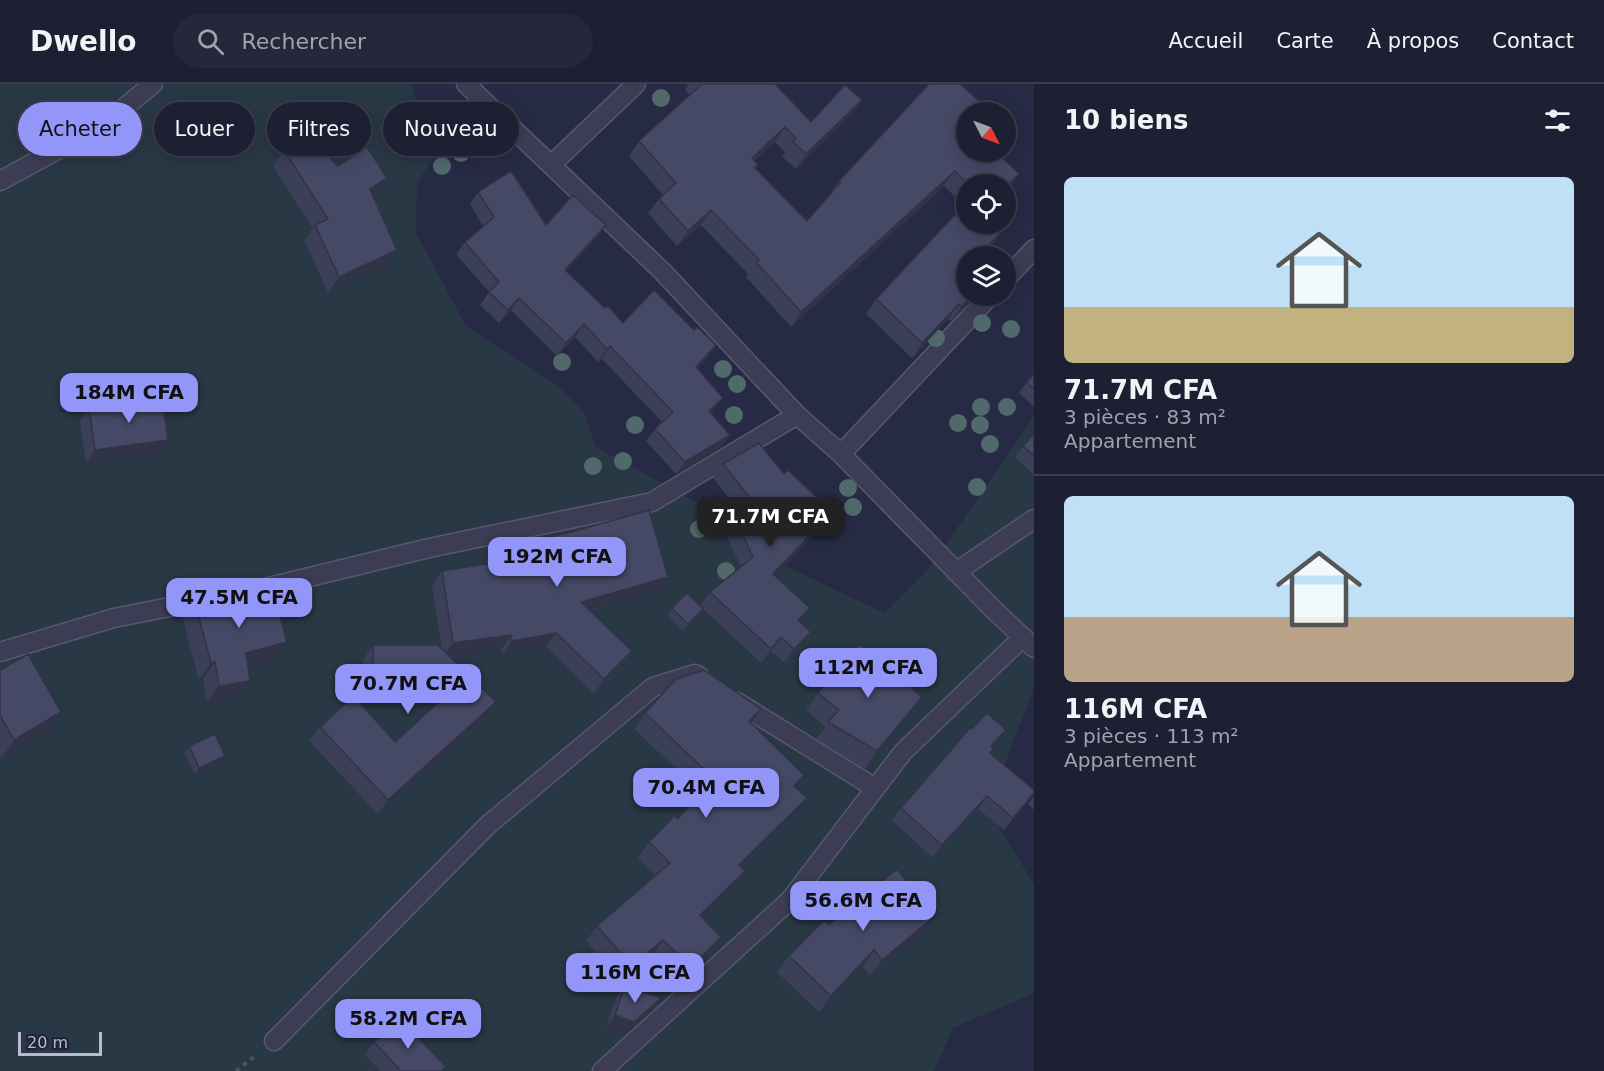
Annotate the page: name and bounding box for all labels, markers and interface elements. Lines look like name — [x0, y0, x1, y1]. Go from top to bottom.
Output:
search box — [173, 14, 593, 68]
text: Dwello — [30, 25, 137, 58]
icon: search — [194, 25, 227, 58]
text: Rechercher — [242, 29, 366, 54]
text: Accueil — [1168, 29, 1243, 53]
text: Carte — [1276, 29, 1334, 53]
text: À propos — [1367, 29, 1459, 53]
text: Contact — [1492, 29, 1574, 53]
chip: Acheter — [18, 102, 142, 156]
chip: Louer — [154, 102, 255, 156]
chip: Filtres — [267, 102, 371, 156]
chip: Nouveau — [383, 102, 519, 156]
north arrow — [956, 102, 1016, 162]
map controls — [956, 102, 1016, 306]
icon: filters — [1541, 104, 1574, 137]
text: 10 biens — [1064, 105, 1188, 135]
button: locate — [956, 174, 1016, 234]
icon: home — [1265, 216, 1373, 324]
button: layers — [956, 246, 1016, 306]
pin: 184M CFA — [67, 373, 191, 424]
text: 71.7M CFA — [1064, 375, 1217, 405]
text: 184M CFA — [74, 380, 184, 404]
text: 3 pièces · 83 m² — [1064, 405, 1226, 429]
text: Appartement — [1064, 429, 1196, 453]
pin: 71.7M CFA — [701, 497, 839, 548]
text: 71.7M CFA — [711, 504, 829, 528]
icon: home — [1265, 535, 1373, 643]
pin: 192M CFA — [495, 537, 619, 588]
text: 192M CFA — [502, 544, 612, 568]
pin: 47.5M CFA — [170, 578, 308, 629]
text: 47.5M CFA — [180, 585, 298, 609]
pin: 112M CFA — [806, 648, 930, 699]
text: 112M CFA — [813, 655, 923, 679]
pin: 70.7M CFA — [339, 664, 477, 715]
text: 70.7M CFA — [349, 671, 467, 695]
text: 116M CFA — [1064, 694, 1207, 724]
text: 3 pièces · 113 m² — [1064, 724, 1238, 748]
text: Appartement — [1064, 748, 1196, 772]
pin: 70.4M CFA — [637, 768, 775, 819]
text: 70.4M CFA — [647, 775, 765, 799]
pin: 56.6M CFA — [794, 881, 932, 932]
text: 56.6M CFA — [804, 888, 922, 912]
pin: 116M CFA — [573, 953, 697, 1004]
text: 116M CFA — [580, 960, 690, 984]
pin: 58.2M CFA — [339, 999, 477, 1050]
text: 58.2M CFA — [349, 1006, 467, 1030]
scale bar — [18, 1029, 102, 1056]
text: 20 m — [27, 1033, 68, 1052]

